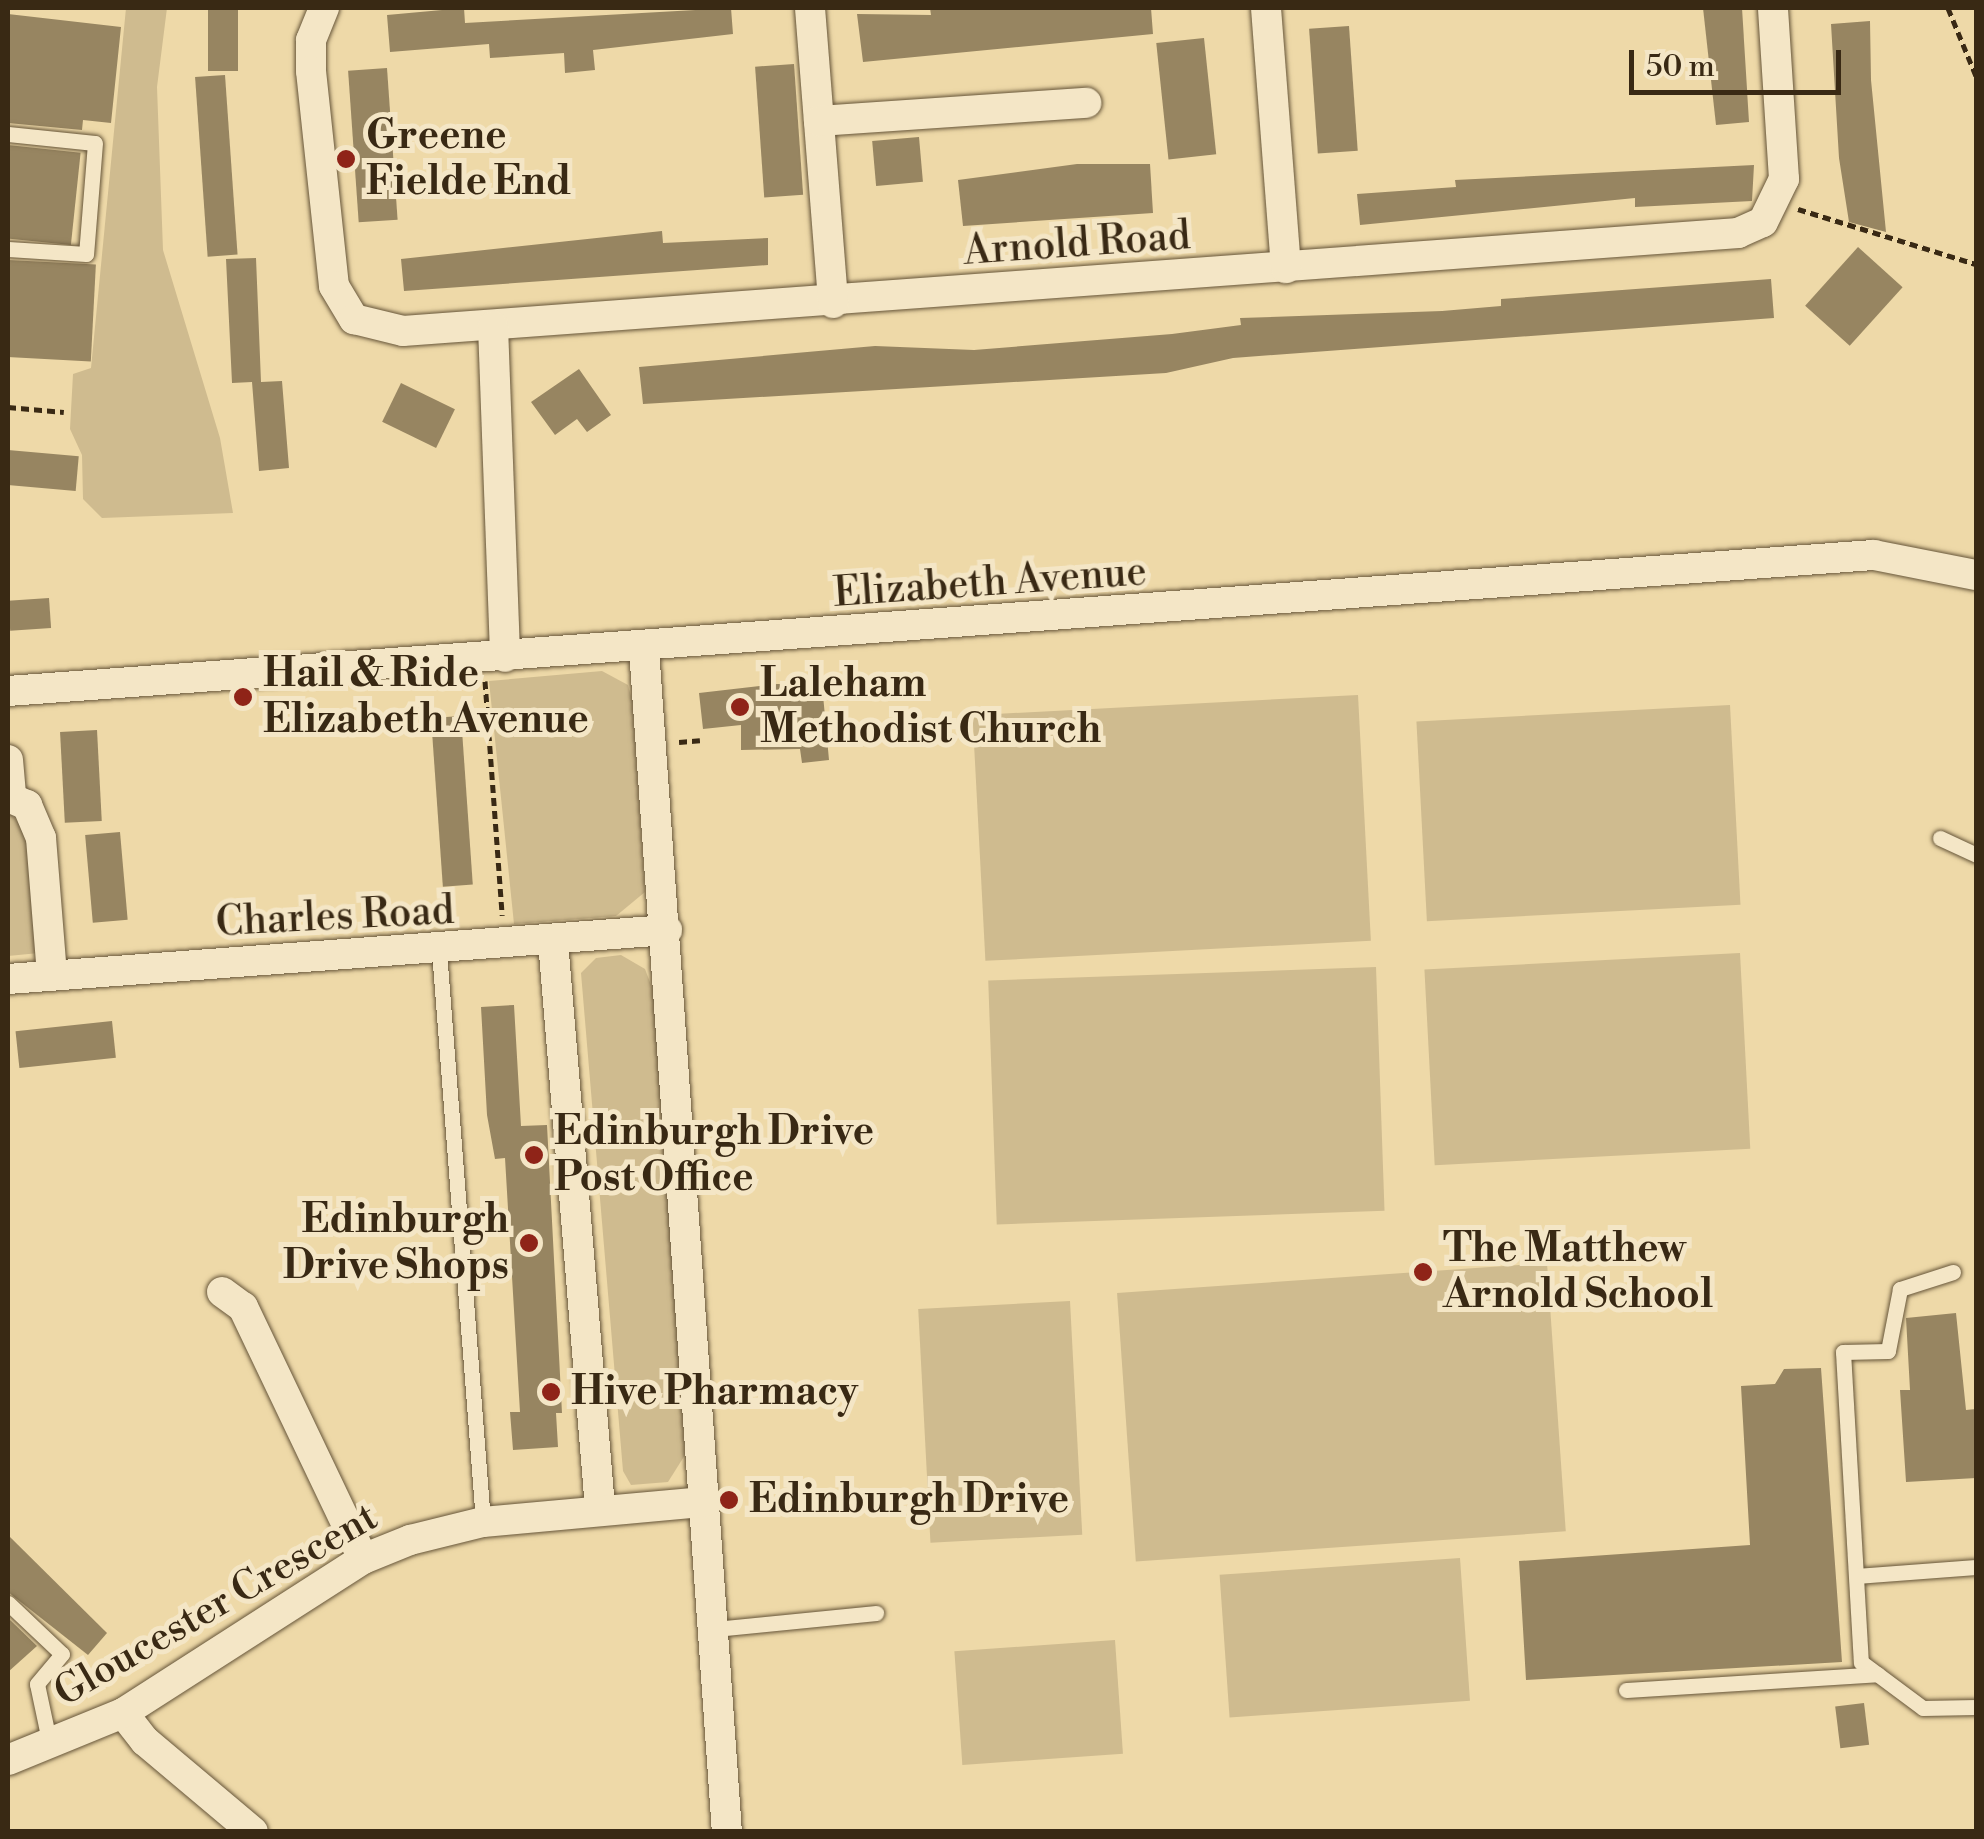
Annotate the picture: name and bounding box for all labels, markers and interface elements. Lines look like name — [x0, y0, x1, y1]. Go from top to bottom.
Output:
scale bar — [1634, 30, 1846, 92]
text: 50 m — [1646, 48, 1715, 86]
place label: Greene Fielde End — [366, 112, 571, 206]
marker: Greene Fielde End — [335, 148, 357, 170]
street label: Arnold Road — [962, 212, 1192, 276]
street label: Elizabeth Avenue — [832, 548, 1148, 618]
place label: Hail & Ride Elizabeth Avenue — [263, 650, 589, 744]
place label: Laleham Methodist Church — [760, 660, 1101, 754]
marker: Hail & Ride Elizabeth Avenue — [232, 686, 254, 708]
marker: Laleham Methodist Church — [729, 696, 751, 718]
street label: Charles Road — [215, 887, 455, 947]
place label: Edinburgh Drive Post Office — [554, 1108, 874, 1202]
marker: Edinburgh Drive Post Office — [523, 1144, 545, 1166]
place label: Edinburgh Drive Shops — [283, 1196, 509, 1290]
place label: The Matthew Arnold School — [1443, 1225, 1713, 1319]
marker: Edinburgh Drive Shops — [518, 1232, 540, 1254]
marker: The Matthew Arnold School — [1412, 1261, 1434, 1283]
place label: Hive Pharmacy — [571, 1368, 858, 1416]
marker: Hive Pharmacy — [540, 1381, 562, 1403]
place label: Edinburgh Drive — [749, 1476, 1069, 1524]
marker: Edinburgh Drive — [718, 1489, 740, 1511]
street label: Gloucester Crescent — [46, 1493, 386, 1717]

